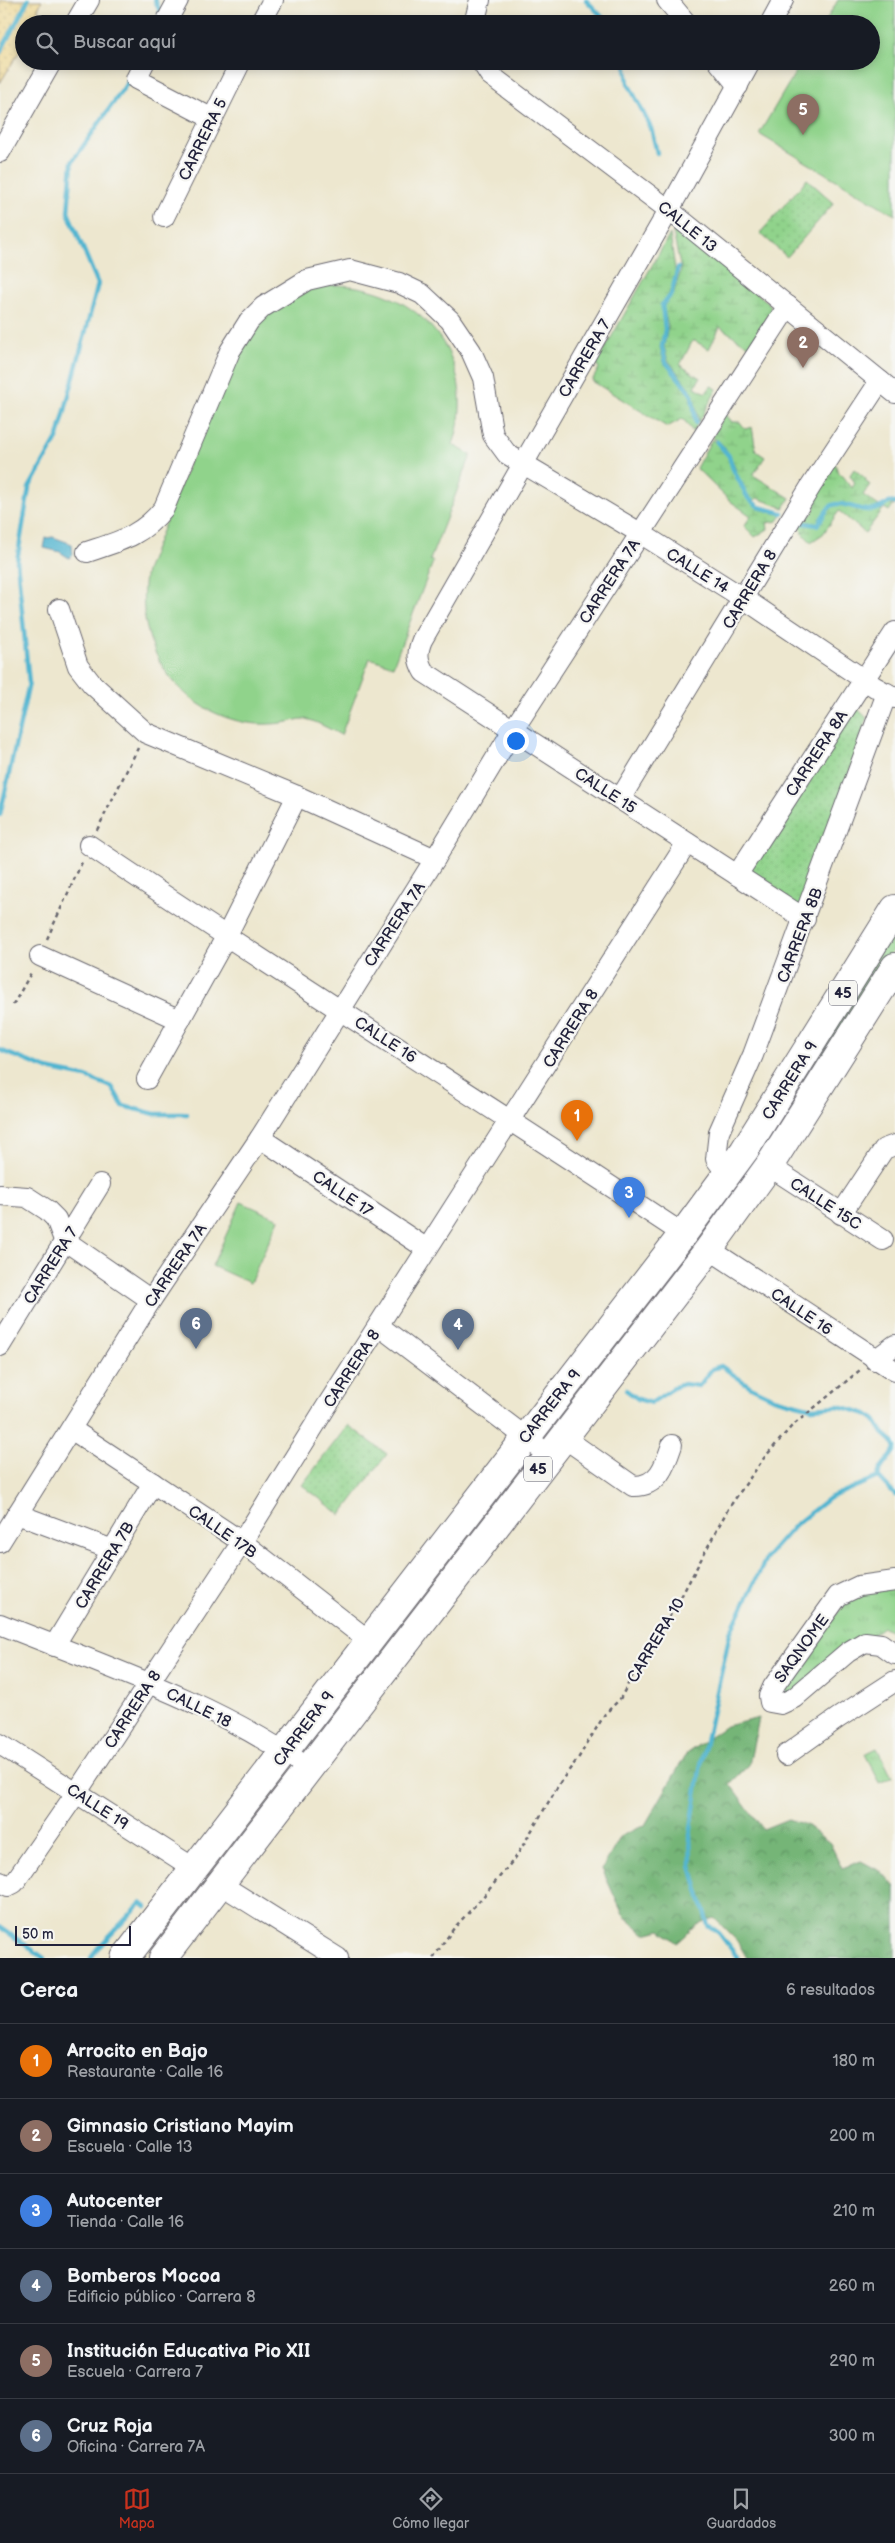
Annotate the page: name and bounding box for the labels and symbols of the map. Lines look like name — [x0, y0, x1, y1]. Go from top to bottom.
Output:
pin: 5 — [787, 94, 819, 135]
street label: CARRERA 5 — [175, 95, 231, 184]
street label: CALLE 13 — [654, 198, 721, 257]
street label: CARRERA 7 — [555, 316, 615, 401]
pin: 2 — [787, 327, 819, 368]
street label: CARRERA 7A — [576, 536, 645, 628]
street label: CALLE 14 — [662, 545, 732, 598]
street label: CARRERA 8 — [719, 547, 781, 633]
street label: CARRERA 8A — [782, 707, 852, 801]
your location — [503, 728, 529, 754]
street label: CALLE 15 — [571, 764, 640, 818]
street label: CARRERA 7A — [361, 879, 430, 971]
street label: CARRERA 8B — [774, 885, 827, 986]
road number: 45 — [829, 980, 857, 1006]
street label: CARRERA 8 — [540, 986, 603, 1072]
street label: CALLE 16 — [350, 1013, 420, 1068]
street label: CARRERA 9 — [759, 1038, 822, 1124]
pin: 1 — [561, 1100, 593, 1141]
street label: CALLE 17 — [308, 1167, 376, 1221]
street label: CALLE 15C — [786, 1174, 864, 1234]
pin: 3 — [613, 1177, 645, 1218]
street label: CARRERA 7A — [141, 1220, 211, 1311]
street label: CARRERA 7 — [20, 1224, 83, 1308]
street label: CALLE 16 — [767, 1285, 836, 1340]
pin: 6 — [180, 1308, 212, 1349]
pin: 4 — [442, 1309, 474, 1350]
street label: CARRERA 8 — [320, 1326, 385, 1411]
street label: CARRERA 9 — [515, 1366, 585, 1448]
road number: 45 — [524, 1456, 552, 1482]
street label: CALLE 17B — [184, 1502, 260, 1563]
street label: CARRERA 7B — [72, 1519, 139, 1613]
street label: CARRERA 10 — [624, 1595, 689, 1687]
street label: SAQNOME — [771, 1611, 833, 1687]
street label: CARRERA 8 — [101, 1667, 166, 1752]
street label: CALLE 18 — [163, 1684, 234, 1732]
street label: CARRERA 9 — [270, 1688, 339, 1770]
street label: CALLE 19 — [63, 1780, 132, 1834]
scale bar — [15, 1923, 131, 1946]

